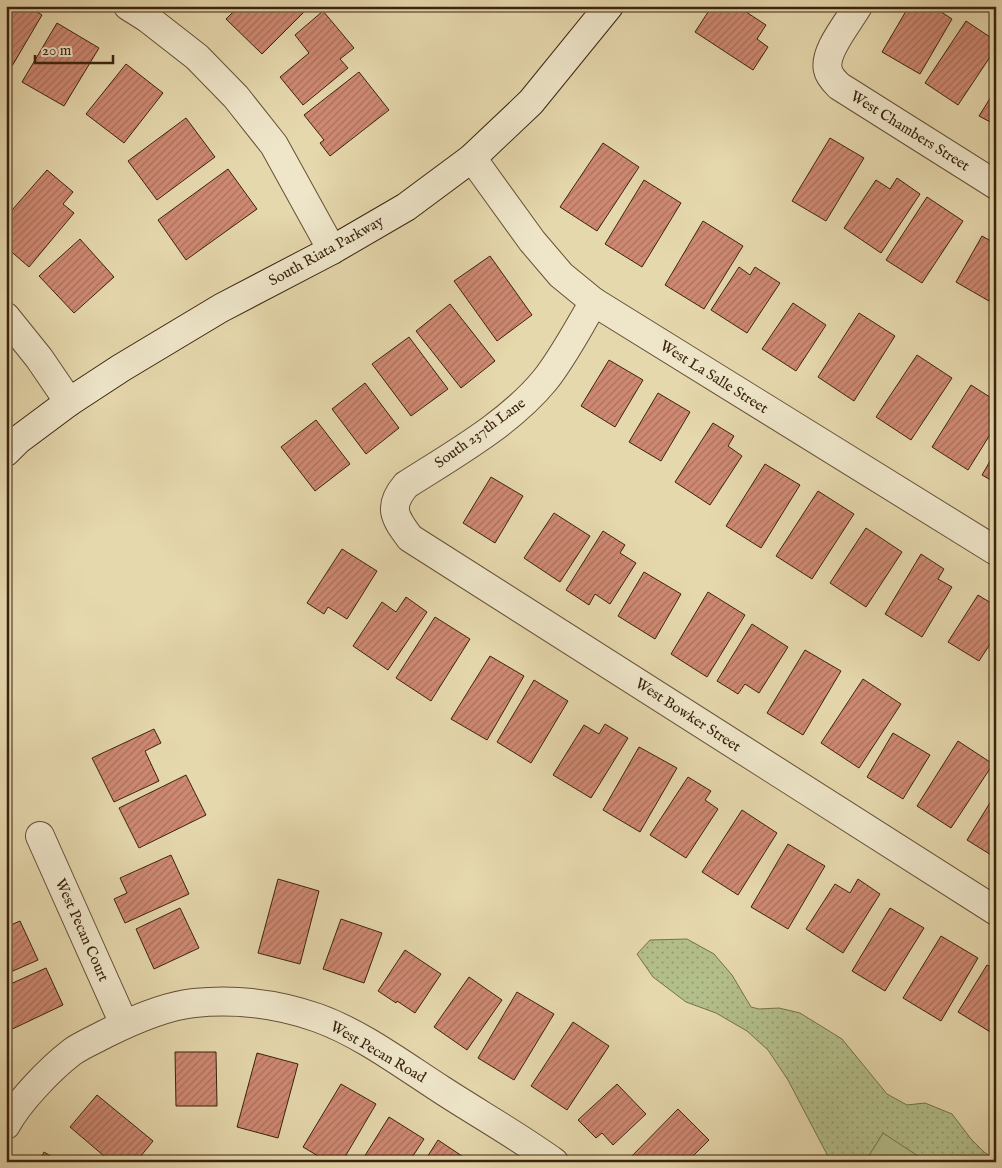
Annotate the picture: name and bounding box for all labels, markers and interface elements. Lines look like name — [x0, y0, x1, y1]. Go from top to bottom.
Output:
scale bar — [35, 32, 112, 64]
text: 20 m — [42, 41, 72, 60]
street label: West Chambers Street — [847, 87, 973, 175]
street label: South Riata Parkway — [265, 211, 387, 290]
street label: West La Salle Street — [656, 336, 772, 418]
street label: South 237th Lane — [431, 394, 529, 472]
street label: West Bowker Street — [631, 674, 745, 756]
street label: West Pecan Court — [51, 875, 113, 985]
street label: West Pecan Road — [327, 1017, 430, 1088]

